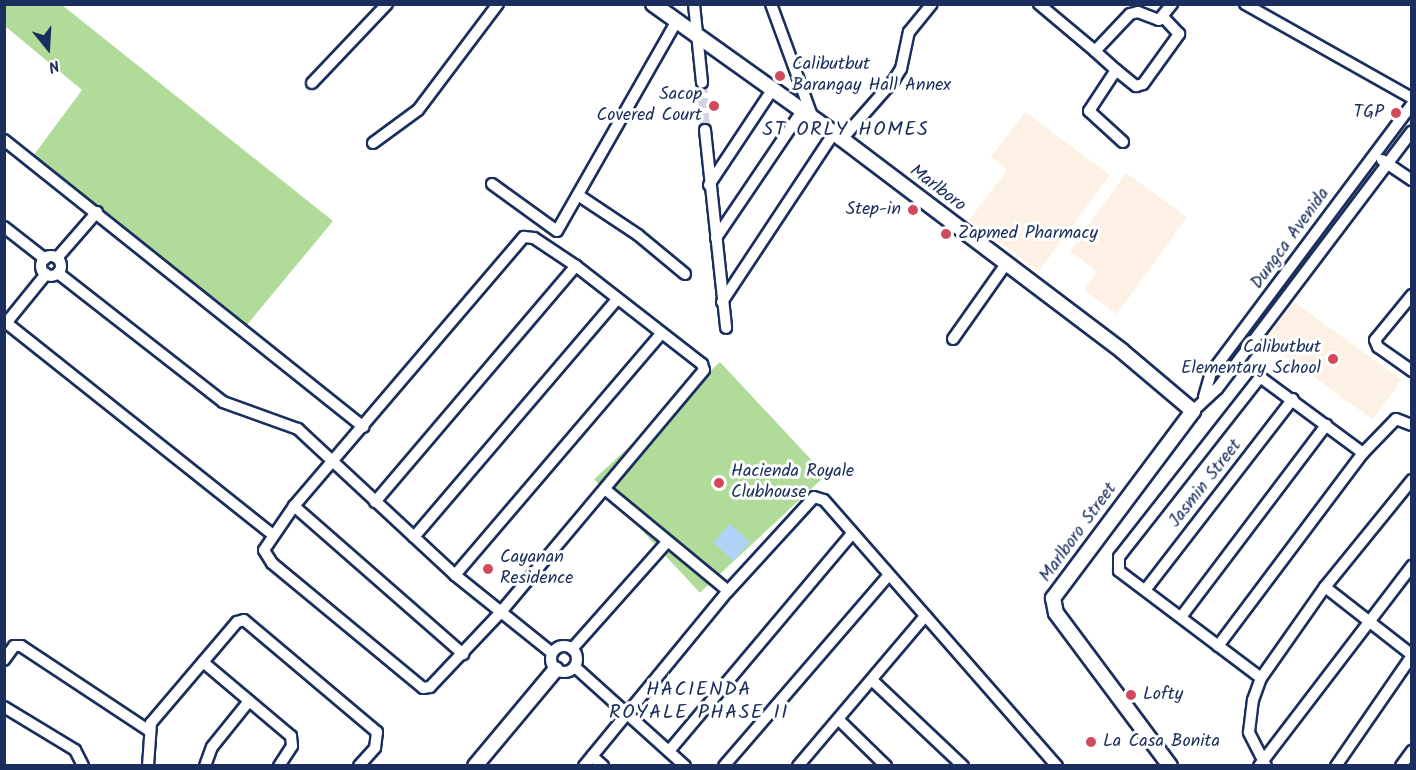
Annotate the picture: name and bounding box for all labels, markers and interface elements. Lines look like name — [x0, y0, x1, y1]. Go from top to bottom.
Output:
north arrow — [18, 18, 78, 78]
text: N — [45, 52, 62, 79]
place label: Calibutbut Barangay Hall Annex — [792, 55, 951, 98]
marker: Calibutbut Barangay Hall Annex — [773, 69, 787, 83]
place label: Sacop Covered Court — [597, 85, 702, 128]
marker: Sacop Covered Court — [707, 99, 721, 113]
place label: TGP — [1354, 102, 1384, 124]
marker: TGP — [1389, 106, 1403, 120]
district label: ST ORLY HOMES — [763, 118, 929, 142]
street label: Marlboro — [905, 161, 969, 217]
street label: Dungca Avenida — [1247, 184, 1335, 294]
place label: Step-in — [846, 199, 901, 221]
marker: Step-in — [906, 203, 920, 217]
place label: Zapmed Pharmacy — [958, 223, 1098, 245]
marker: Zapmed Pharmacy — [939, 227, 953, 241]
place label: Calibutbut Elementary School — [1181, 338, 1321, 380]
marker: Calibutbut Elementary School — [1326, 352, 1340, 366]
street label: Jasmin Street — [1165, 436, 1247, 532]
place label: Hacienda Royale Clubhouse — [731, 462, 854, 504]
marker: Hacienda Royale Clubhouse — [712, 476, 726, 490]
street label: Marlboro Street — [1036, 479, 1122, 587]
place label: Cayanan Residence — [500, 548, 573, 590]
marker: Cayanan Residence — [481, 562, 495, 576]
district label: HACIENDA ROYALE PHASE II — [609, 679, 789, 726]
place label: Lofty — [1143, 684, 1183, 706]
marker: Lofty — [1124, 688, 1138, 702]
place label: La Casa Bonita — [1103, 731, 1220, 753]
marker: La Casa Bonita — [1084, 735, 1098, 749]

